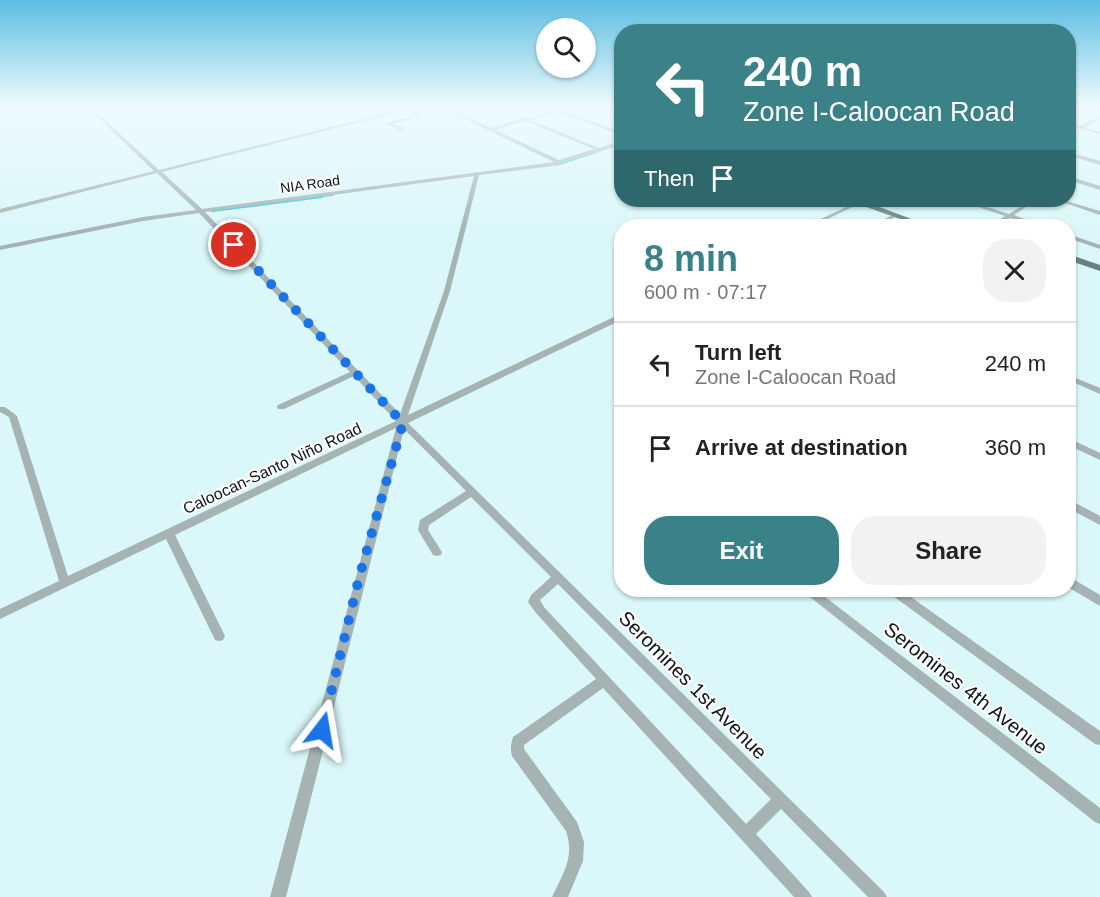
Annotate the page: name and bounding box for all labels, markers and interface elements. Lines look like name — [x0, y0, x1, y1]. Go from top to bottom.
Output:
map controls — [536, 18, 596, 78]
button: search — [536, 18, 596, 78]
icon: left — [644, 48, 722, 126]
text: 240 m — [743, 48, 862, 95]
text: Zone I-Caloocan Road — [743, 97, 1015, 127]
icon: arrive — [706, 162, 739, 195]
text: Then — [644, 166, 694, 191]
street label: NIA Road — [279, 172, 341, 196]
pin — [208, 219, 259, 270]
icon: arrive — [217, 228, 250, 261]
text: 8 min — [644, 238, 738, 279]
button: close — [983, 239, 1046, 302]
text: 600 m · 07:17 — [644, 281, 767, 303]
text: Turn left — [695, 340, 781, 365]
icon: left — [644, 348, 677, 381]
text: 240 m — [985, 351, 1046, 376]
text: Zone I-Caloocan Road — [695, 366, 896, 388]
street label: Caloocan-Santo Niño Road — [180, 420, 364, 517]
icon: arrive — [644, 432, 677, 465]
text: Arrive at destination — [695, 435, 908, 460]
text: 360 m — [985, 435, 1046, 460]
button: Exit — [644, 516, 839, 585]
button: Share — [851, 516, 1046, 585]
street label: Seromines 1st Avenue — [615, 607, 771, 763]
street label: Seromines 4th Avenue — [880, 617, 1052, 759]
position arrow — [290, 698, 354, 762]

